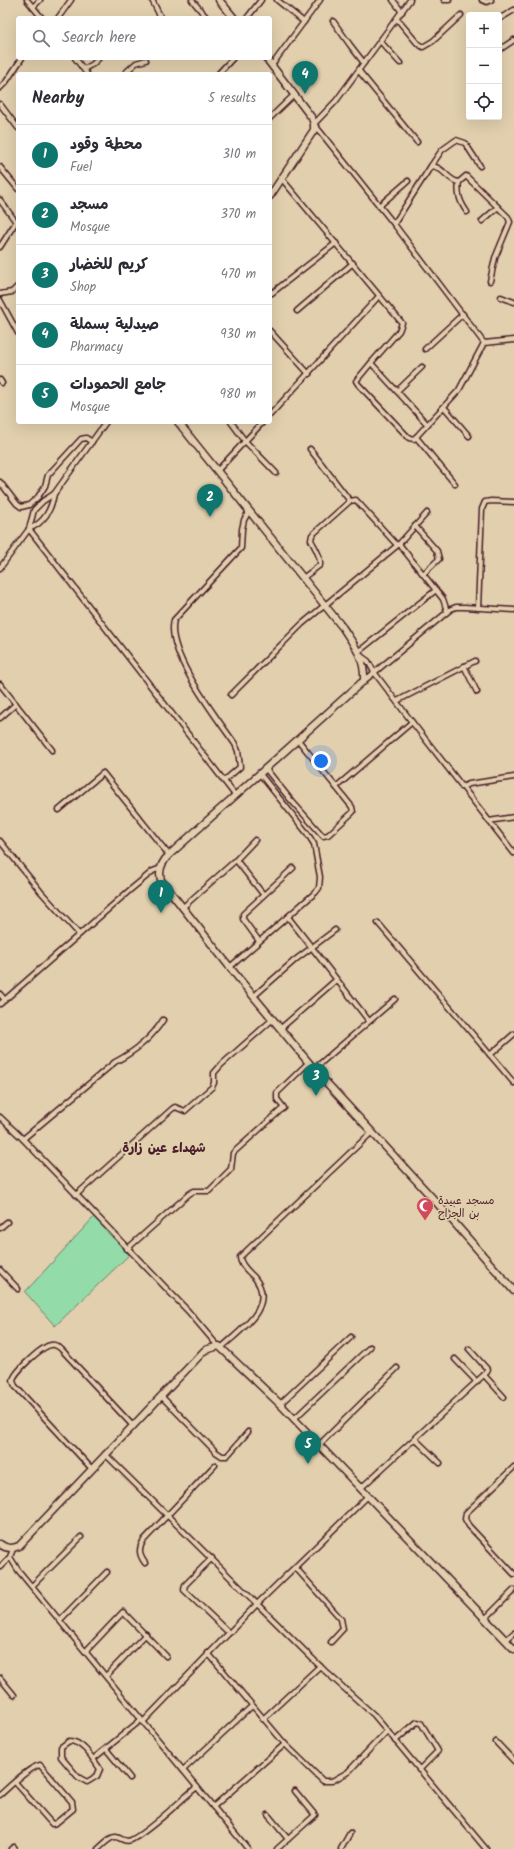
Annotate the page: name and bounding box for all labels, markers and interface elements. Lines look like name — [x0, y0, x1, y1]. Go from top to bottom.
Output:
map controls — [466, 12, 502, 120]
button: + — [466, 12, 502, 48]
search box — [16, 16, 272, 60]
text: Search here — [62, 26, 136, 50]
icon: search — [30, 27, 52, 49]
button: − — [466, 48, 502, 84]
pin: 4 — [292, 61, 318, 94]
button: locate — [466, 84, 502, 120]
text: Nearby — [32, 85, 84, 112]
text: 5 results — [208, 88, 256, 109]
text: محطة وقود — [70, 133, 143, 157]
text: 1 — [43, 144, 47, 165]
text: 310 m — [222, 144, 256, 165]
text: Fuel — [70, 157, 92, 178]
text: مسجد — [70, 193, 108, 217]
text: 2 — [41, 204, 49, 225]
text: 370 m — [221, 204, 256, 225]
text: Mosque — [70, 217, 110, 238]
text: كريم للخضار — [70, 253, 148, 277]
text: 3 — [41, 264, 49, 285]
text: 470 m — [221, 264, 256, 285]
text: Shop — [70, 277, 96, 298]
text: صيدلية بسملة — [70, 313, 159, 337]
text: 4 — [41, 324, 49, 345]
text: 930 m — [220, 324, 256, 345]
text: Pharmacy — [70, 337, 123, 358]
text: جامع الحمودات — [70, 373, 166, 397]
text: 5 — [42, 384, 48, 405]
text: 980 m — [220, 384, 256, 405]
text: Mosque — [70, 397, 110, 418]
pin: 2 — [197, 484, 223, 517]
your location — [311, 751, 331, 771]
pin: 1 — [148, 880, 174, 913]
pin: 3 — [303, 1063, 329, 1096]
district label: شهداء عين زارة — [122, 1138, 206, 1159]
place label: مسجد عبيدة بن الجراح — [438, 1192, 494, 1223]
mosque icon: مسجد عبيدة بن الجراح — [415, 1196, 435, 1221]
pin: 5 — [295, 1431, 321, 1464]

